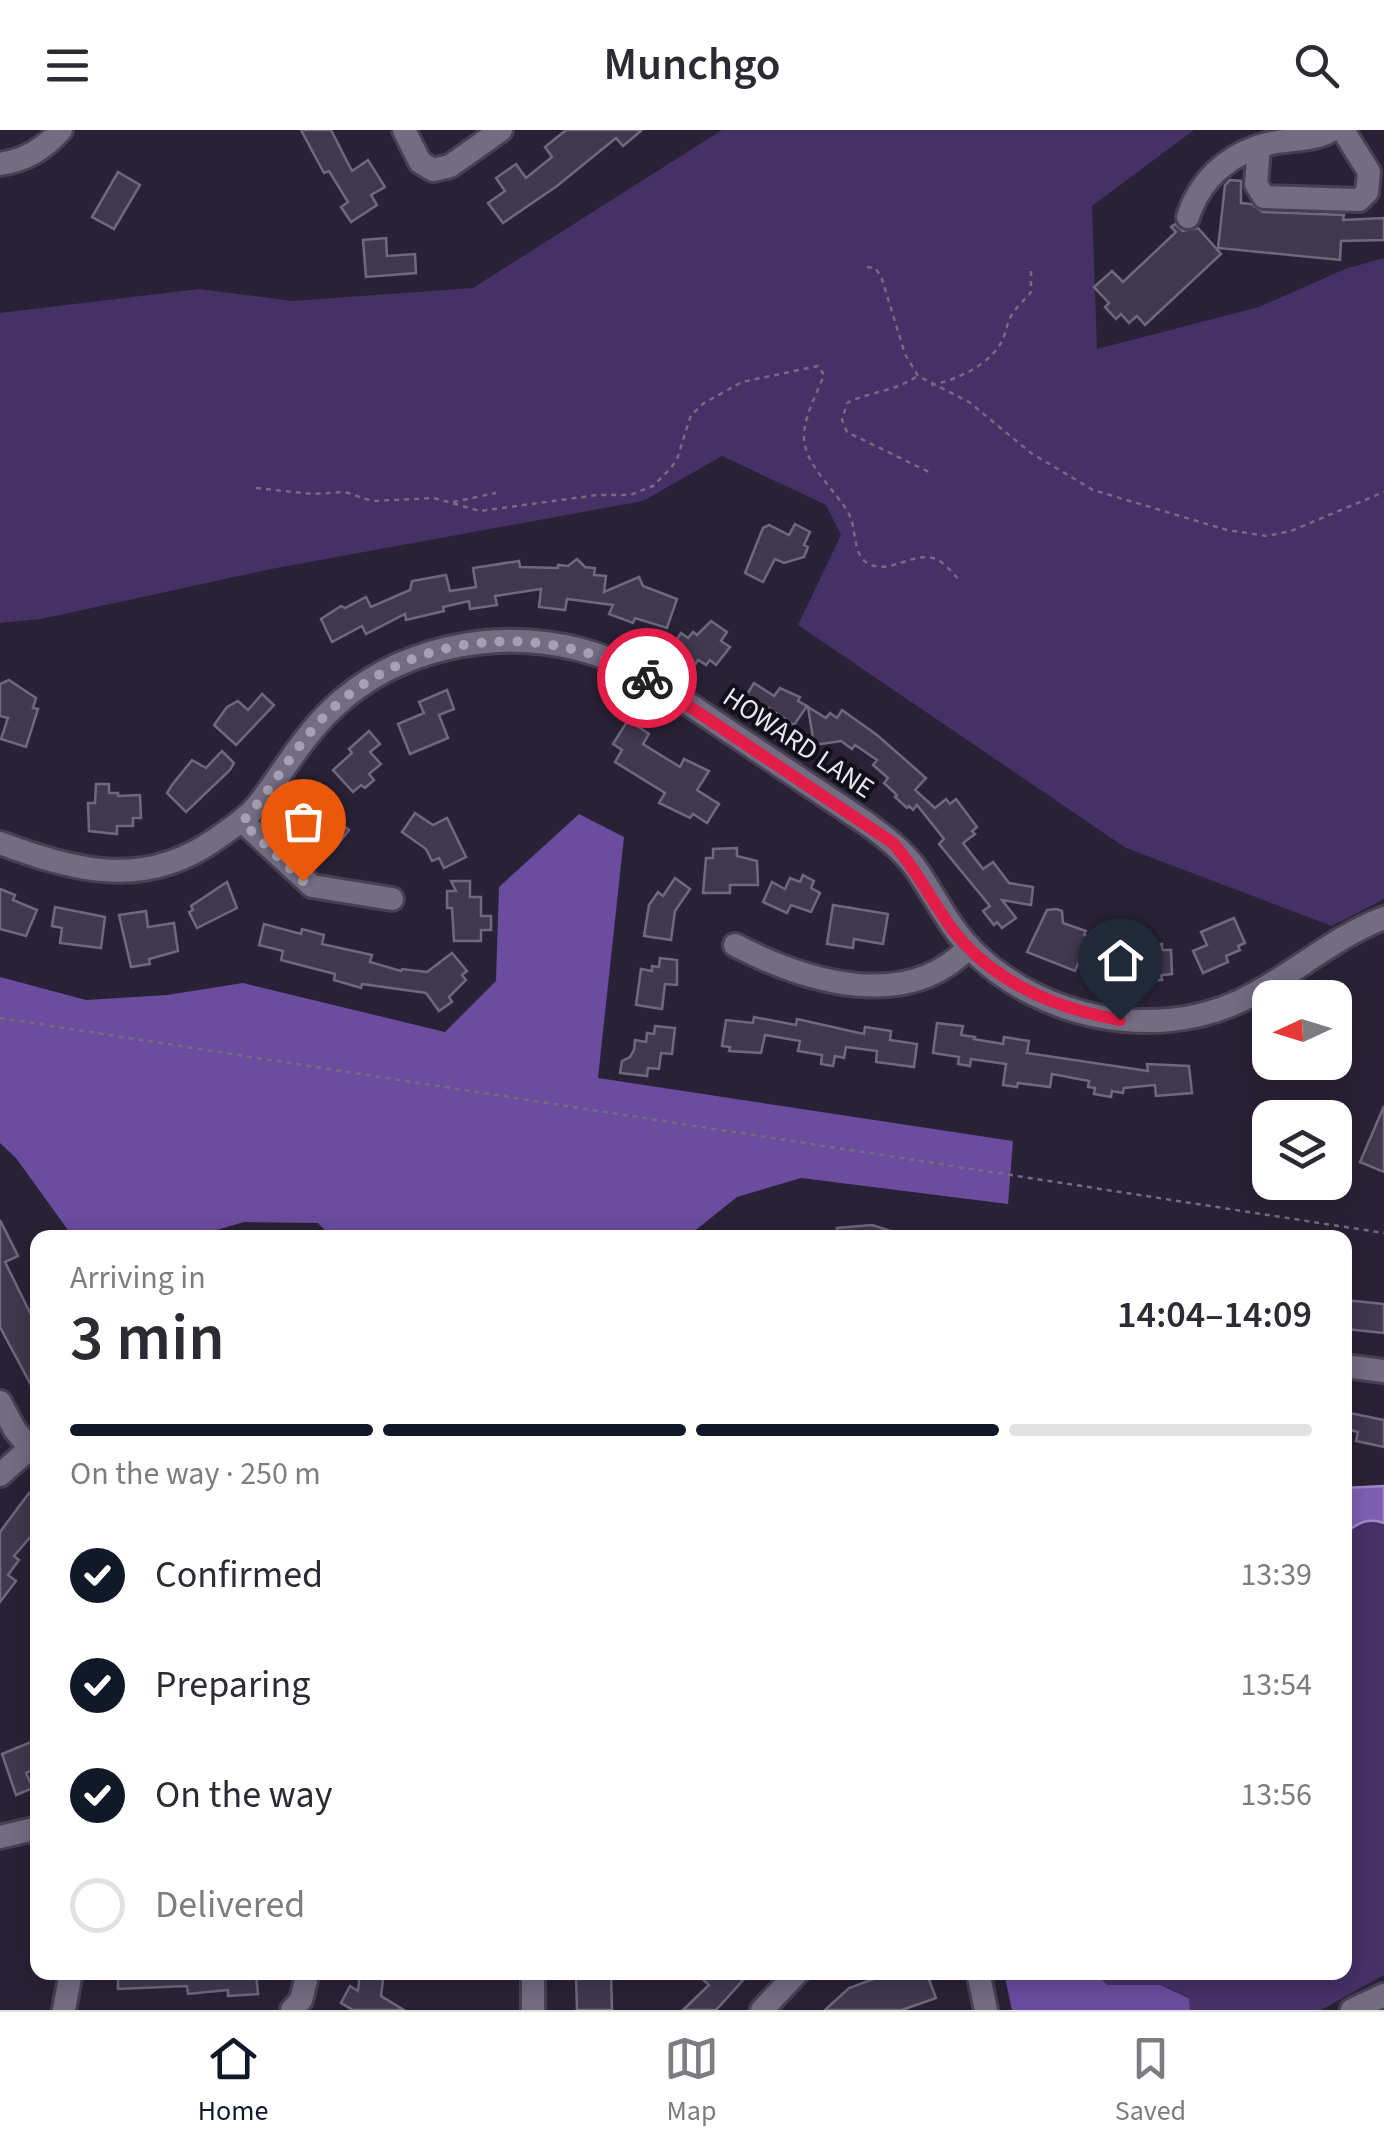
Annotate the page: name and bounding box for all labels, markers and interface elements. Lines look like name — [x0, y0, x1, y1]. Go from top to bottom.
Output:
text: Munchgo — [603, 33, 781, 97]
icon: menu — [40, 38, 95, 93]
icon: search — [1289, 38, 1344, 93]
courier — [597, 628, 697, 728]
icon: bike — [620, 651, 675, 706]
street label: HOWARD LANE — [715, 677, 882, 808]
pin — [261, 779, 346, 882]
icon: bag — [276, 794, 331, 849]
pin — [1078, 918, 1163, 1021]
icon: home — [1093, 933, 1148, 988]
north arrow — [1252, 980, 1352, 1080]
map controls — [1252, 980, 1352, 1200]
button: layers — [1252, 1100, 1352, 1200]
text: Arriving in — [70, 1255, 206, 1301]
text: 14:04–14:09 — [1117, 1288, 1312, 1342]
text: 3 min — [70, 1292, 225, 1385]
text: On the way · 250 m — [70, 1451, 321, 1497]
icon: check — [70, 1548, 125, 1603]
text: Confirmed — [155, 1548, 323, 1602]
text: 13:39 — [1240, 1552, 1312, 1598]
icon: check — [70, 1658, 125, 1713]
text: Preparing — [155, 1658, 310, 1712]
text: 13:54 — [1240, 1662, 1312, 1708]
icon: check — [70, 1768, 125, 1823]
text: On the way — [155, 1768, 332, 1822]
text: 13:56 — [1240, 1772, 1312, 1818]
text: Delivered — [155, 1878, 305, 1932]
tab: Home — [198, 2031, 268, 2131]
tab: Map — [664, 2031, 719, 2131]
tab: Saved — [1115, 2031, 1186, 2131]

